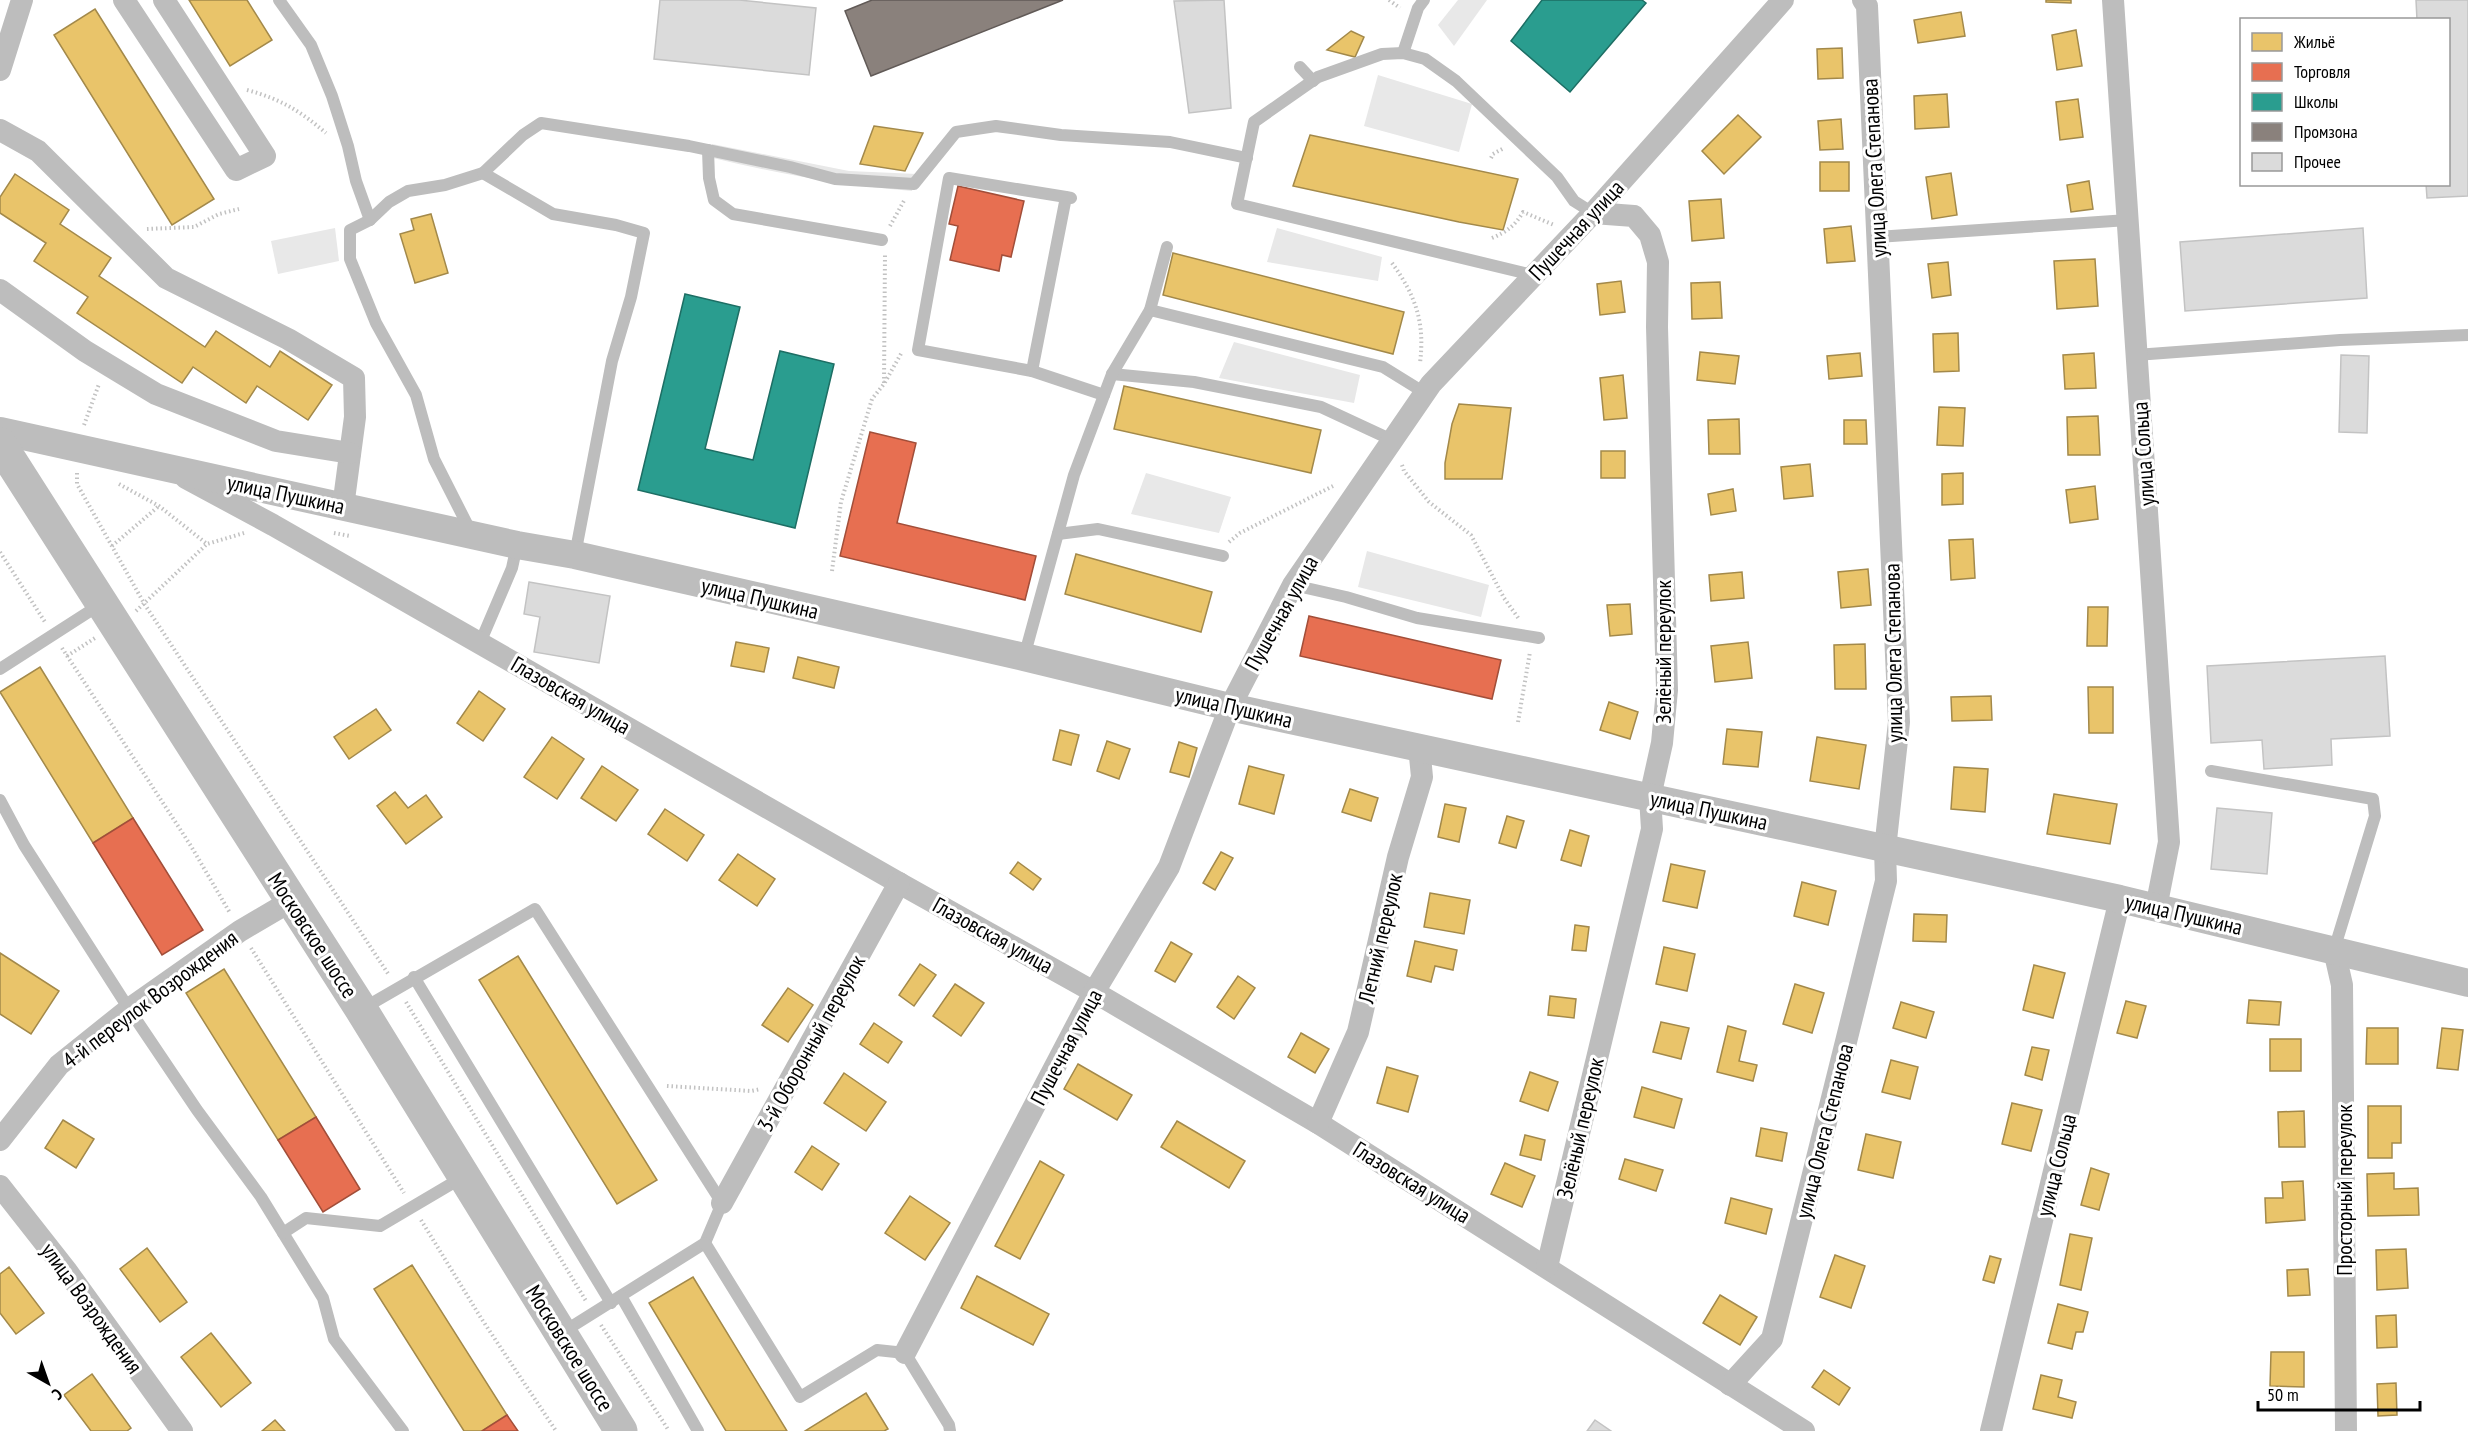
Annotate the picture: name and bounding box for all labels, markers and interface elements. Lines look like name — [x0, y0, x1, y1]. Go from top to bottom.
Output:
legend — [2240, 18, 2450, 186]
text: Жильё — [2293, 30, 2335, 53]
text: Торговля — [2294, 60, 2350, 83]
street label: улица Олега Степанова — [1855, 78, 1893, 258]
text: Школы — [2294, 90, 2338, 113]
text: Промзона — [2294, 120, 2358, 143]
text: Прочее — [2294, 150, 2341, 173]
street label: Пушечная улица — [1522, 174, 1630, 286]
street label: улица Сольца — [2125, 401, 2161, 507]
street label: улица Пушкина — [225, 468, 347, 520]
street label: Пушечная улица — [1238, 551, 1324, 675]
street label: улица Олега Степанова — [1877, 563, 1909, 743]
street label: улица Пушкина — [699, 571, 821, 625]
street label: Зелёный переулок — [1649, 580, 1677, 724]
street label: Глазовская улица — [506, 650, 636, 740]
street label: улица Пушкина — [1173, 680, 1295, 734]
street label: улица Пушкина — [1648, 784, 1770, 836]
street label: Московское шоссе — [262, 867, 364, 1003]
street label: Летний переулок — [1351, 870, 1409, 1007]
street label: улица Пушкина — [2123, 887, 2245, 941]
street label: Глазовская улица — [928, 890, 1058, 980]
street label: 4-й переулок Возрождения — [57, 924, 243, 1074]
street label: 3-й Оборонный переулок — [751, 949, 871, 1136]
street label: Пушечная улица — [1024, 984, 1108, 1110]
street label: улица Олега Степанова — [1789, 1041, 1859, 1221]
street label: Зелёный переулок — [1550, 1054, 1610, 1201]
street label: Просторный переулок — [2330, 1104, 2358, 1276]
street label: улица Сольца — [2030, 1111, 2082, 1219]
street label: Глазовская улица — [1348, 1135, 1476, 1229]
street label: улица Возрождения — [35, 1237, 149, 1379]
street label: Московское шоссе — [520, 1279, 620, 1417]
north arrow — [18, 1353, 78, 1413]
scale bar — [2258, 1374, 2420, 1412]
text: 50 m — [2267, 1383, 2299, 1406]
text: С — [48, 1384, 67, 1405]

